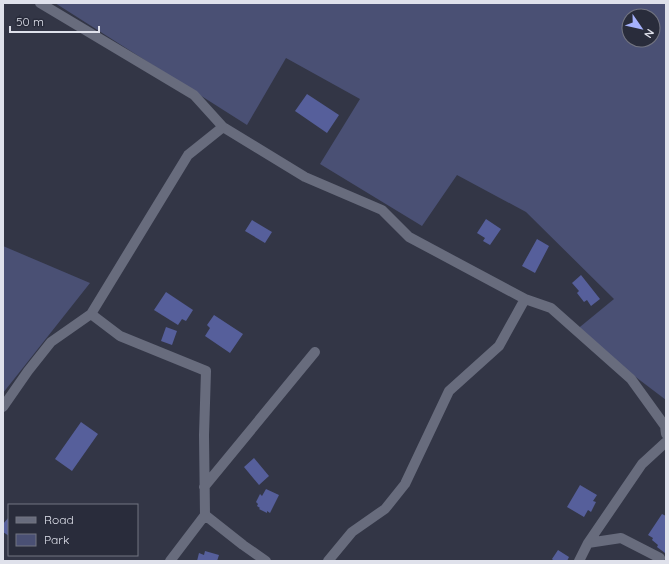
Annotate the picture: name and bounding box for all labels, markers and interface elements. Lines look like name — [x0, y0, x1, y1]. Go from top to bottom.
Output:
scale bar — [10, 8, 99, 34]
north arrow — [621, 8, 661, 48]
text: 50 m — [16, 14, 44, 29]
text: N — [641, 26, 657, 41]
legend — [8, 504, 138, 556]
text: Road — [44, 512, 74, 527]
text: Park — [44, 532, 69, 547]

